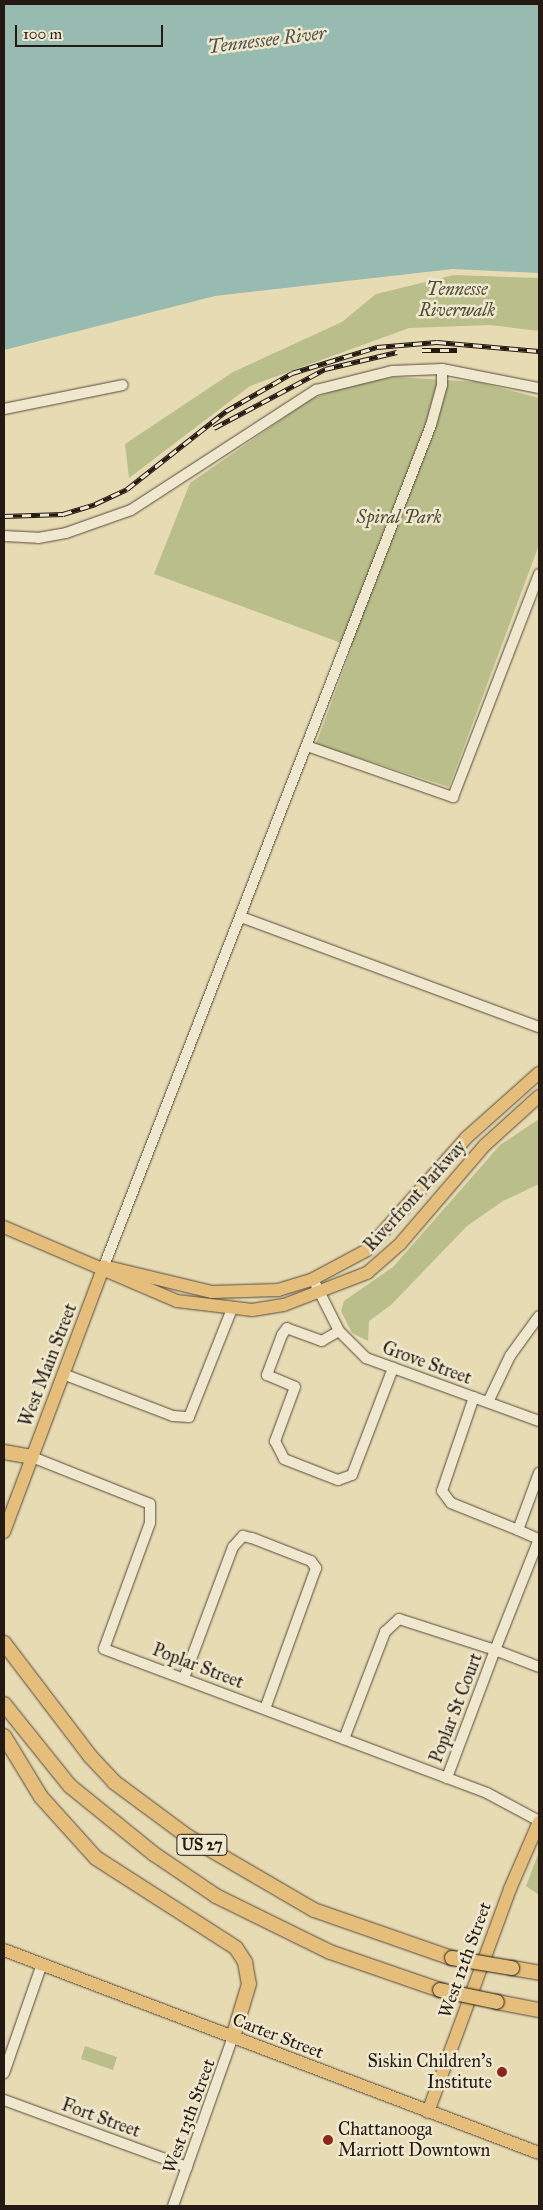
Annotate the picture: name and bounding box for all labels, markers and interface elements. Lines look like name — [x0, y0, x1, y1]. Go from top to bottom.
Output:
scale bar — [18, 15, 165, 47]
water label: Tennessee River — [206, 21, 328, 59]
text: 100 m — [23, 25, 62, 43]
park label: Tennesse Riverwalk — [419, 279, 495, 322]
park label: Spiral Park — [357, 506, 441, 528]
street label: Riverfront Parkway — [359, 1136, 471, 1256]
street label: West Main Street — [15, 1300, 81, 1430]
street label: Grove Street — [379, 1337, 475, 1389]
street label: Poplar Street — [149, 1639, 247, 1693]
street label: Poplar St Court — [425, 1650, 487, 1766]
road number: US 27 — [176, 1832, 228, 1858]
street label: West 12th Street — [434, 1899, 496, 2021]
street label: Carter Street — [229, 2009, 327, 2063]
place label: Siskin Children's Institute — [367, 2051, 492, 2094]
street label: West 13th Street — [158, 2056, 220, 2176]
marker: Siskin Children's Institute — [496, 2066, 508, 2078]
street label: Fort Street — [59, 2094, 143, 2142]
place label: Chattanooga Marriott Downtown — [338, 2119, 490, 2162]
marker: Chattanooga Marriott Downtown — [322, 2134, 334, 2146]

